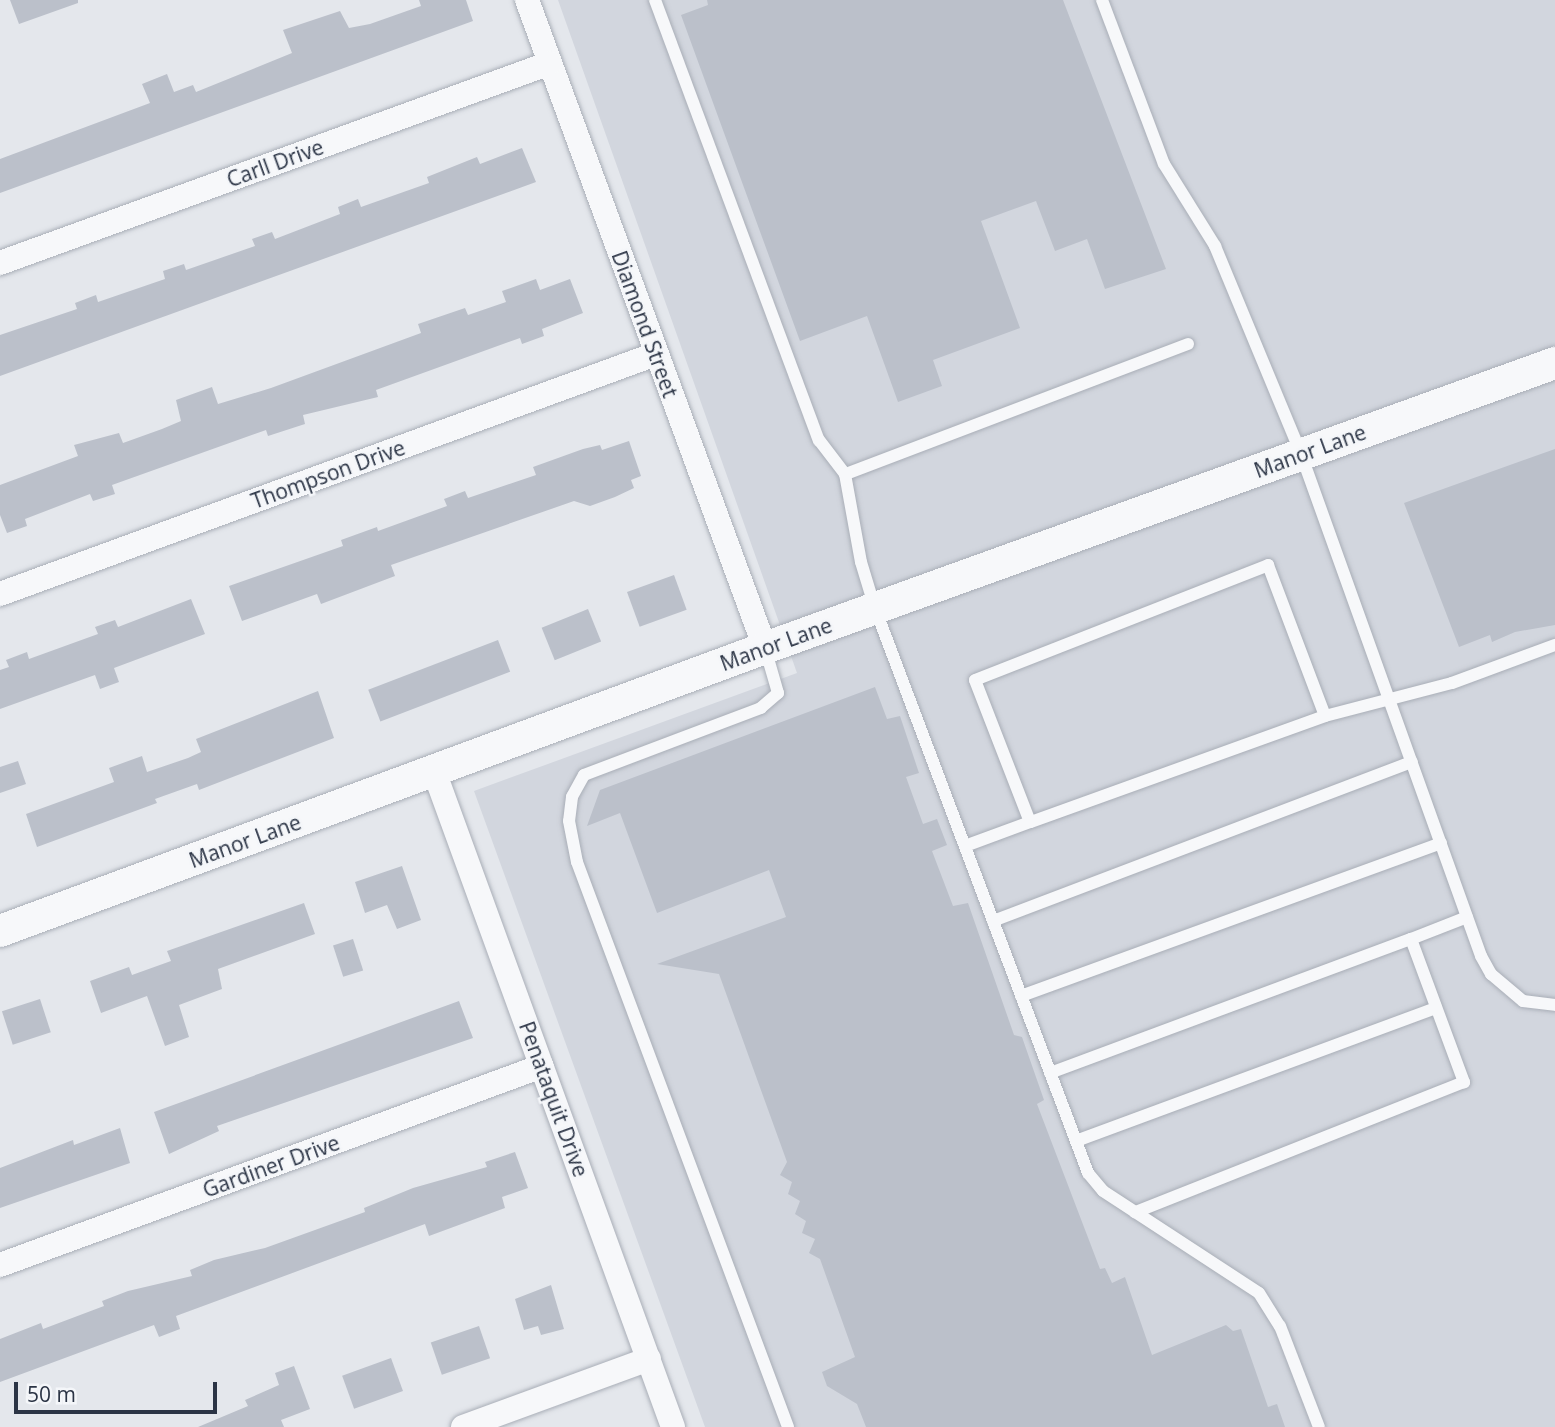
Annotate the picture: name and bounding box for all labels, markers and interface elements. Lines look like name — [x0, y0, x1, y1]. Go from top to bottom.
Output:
street label: Carll Drive — [223, 134, 327, 192]
street label: Diamond Street — [607, 247, 683, 401]
street label: Manor Lane — [1251, 419, 1369, 483]
street label: Thompson Drive — [248, 434, 408, 514]
street label: Manor Lane — [717, 612, 835, 676]
street label: Manor Lane — [186, 809, 304, 873]
street label: Penataquit Drive — [514, 1018, 594, 1180]
street label: Gardiner Drive — [199, 1130, 343, 1202]
scale bar — [18, 1368, 220, 1412]
text: 50 m — [27, 1380, 76, 1408]

